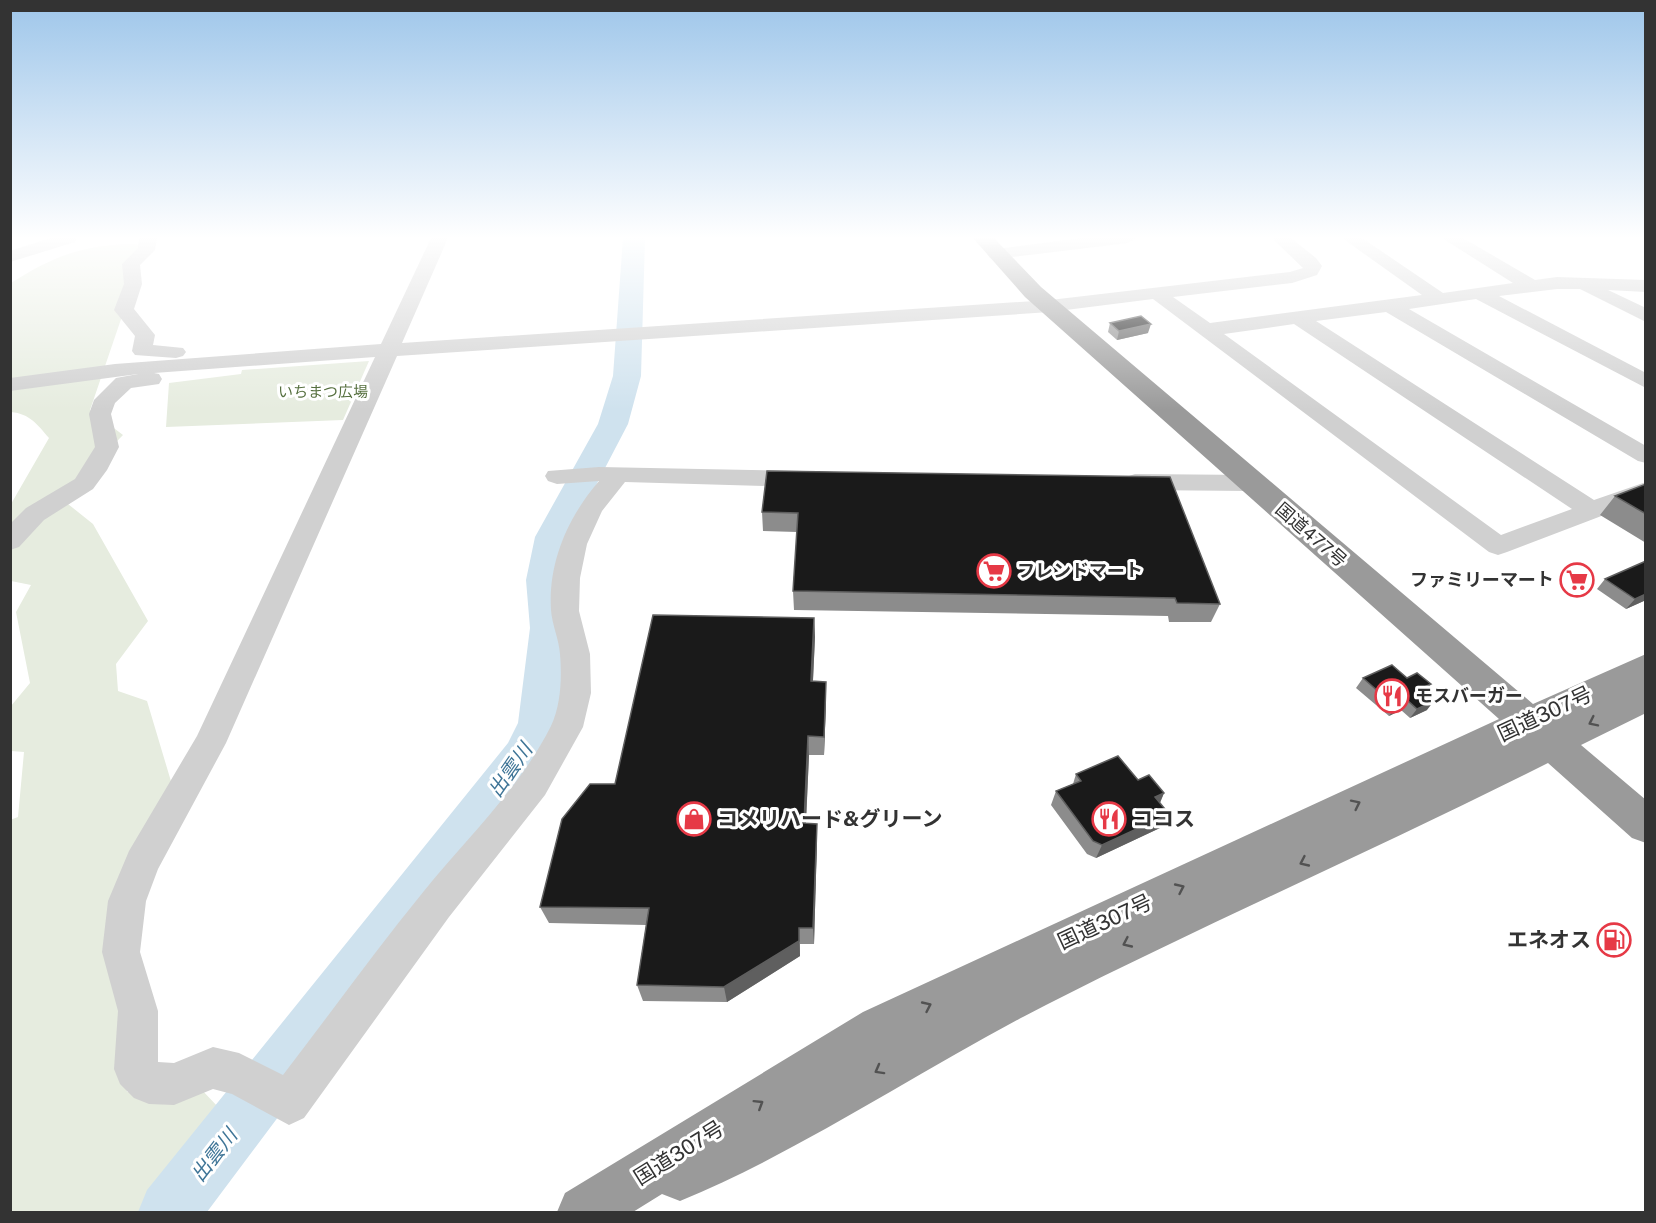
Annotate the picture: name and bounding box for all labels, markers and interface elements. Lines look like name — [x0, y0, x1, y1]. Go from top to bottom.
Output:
park label: いちまつ広場 — [278, 383, 368, 400]
street label: 国道477号 — [1272, 498, 1351, 571]
supermarket icon: フレンドマート — [976, 553, 1012, 589]
place label: フレンドマート — [1017, 560, 1143, 581]
supermarket icon: ファミリーマート — [1559, 562, 1595, 598]
place label: ファミリーマート — [1410, 569, 1554, 590]
restaurant icon: モスバーガー — [1374, 678, 1410, 714]
street label: 国道307号 — [1494, 681, 1596, 746]
place label: モスバーガー — [1415, 685, 1523, 706]
one-way arrow — [1589, 715, 1599, 726]
water label: 出雲川 — [483, 737, 538, 801]
one-way arrow — [1349, 799, 1360, 811]
shop icon: コメリハード&グリーン — [676, 801, 712, 837]
restaurant icon: ココス — [1091, 801, 1127, 837]
place label: コメリハード&グリーン — [717, 806, 942, 831]
place label: ココス — [1132, 806, 1195, 831]
one-way arrow — [1300, 854, 1311, 866]
one-way arrow — [1173, 883, 1184, 895]
street label: 国道307号 — [1054, 889, 1156, 954]
fuel station icon: エネオス — [1596, 922, 1632, 958]
place label: エネオス — [1507, 927, 1591, 952]
one-way arrow — [1123, 936, 1134, 948]
one-way arrow — [921, 1002, 932, 1014]
one-way arrow — [875, 1063, 885, 1074]
one-way arrow — [753, 1099, 763, 1111]
street label: 国道307号 — [629, 1115, 728, 1190]
water label: 出雲川 — [186, 1122, 243, 1186]

